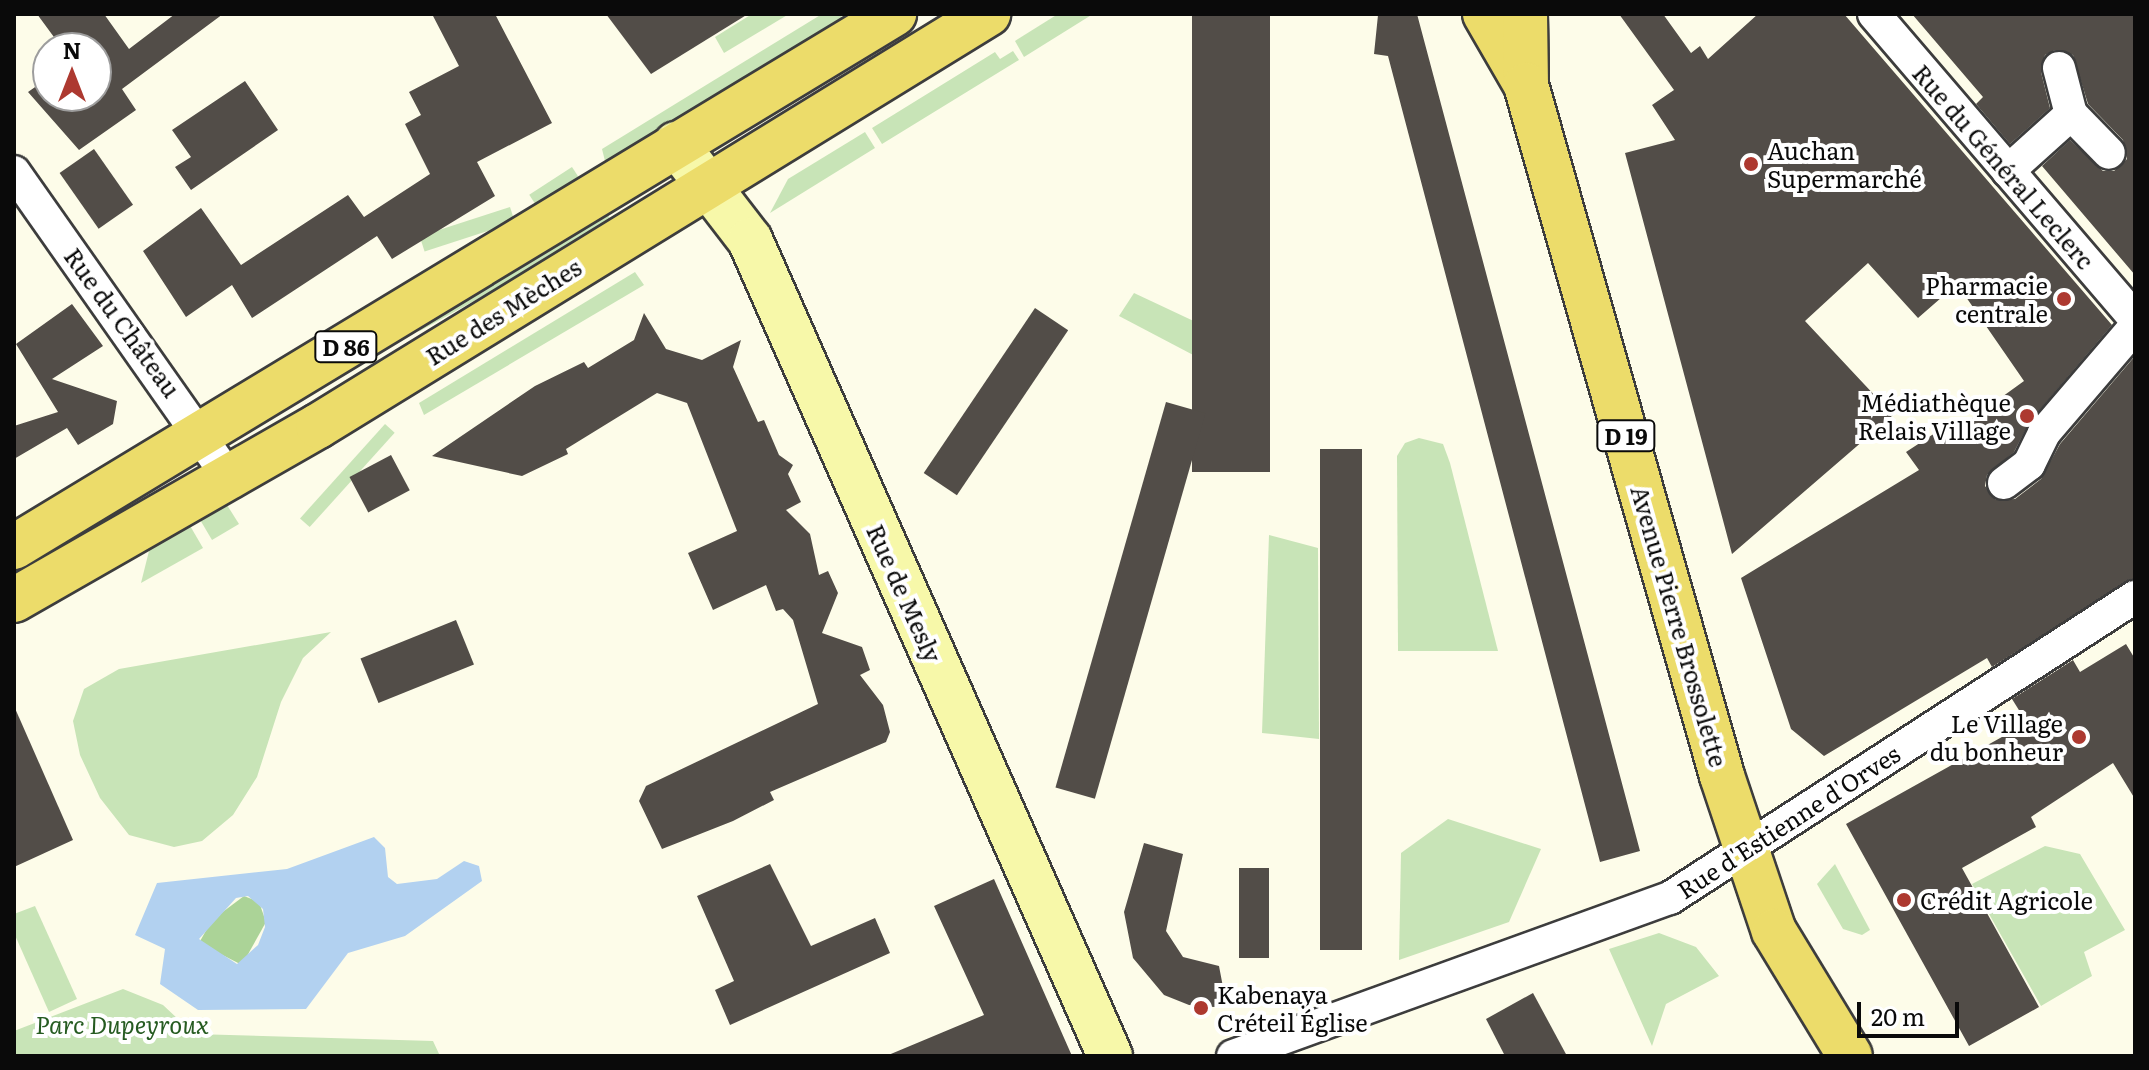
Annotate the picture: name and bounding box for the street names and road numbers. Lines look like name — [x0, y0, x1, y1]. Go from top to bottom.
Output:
street label: Rue du Général Leclerc — [1907, 58, 2101, 274]
street label: Rue du Château — [59, 242, 187, 402]
street label: Rue des Mèches — [420, 252, 586, 370]
road number: D 86 — [314, 329, 378, 365]
road number: D 19 — [1596, 418, 1656, 454]
street label: Avenue Pierre Brossolette — [1626, 482, 1734, 770]
street label: Rue de Mesly — [862, 519, 948, 667]
street label: Rue d'Estienne d'Orves — [1671, 738, 1905, 904]

